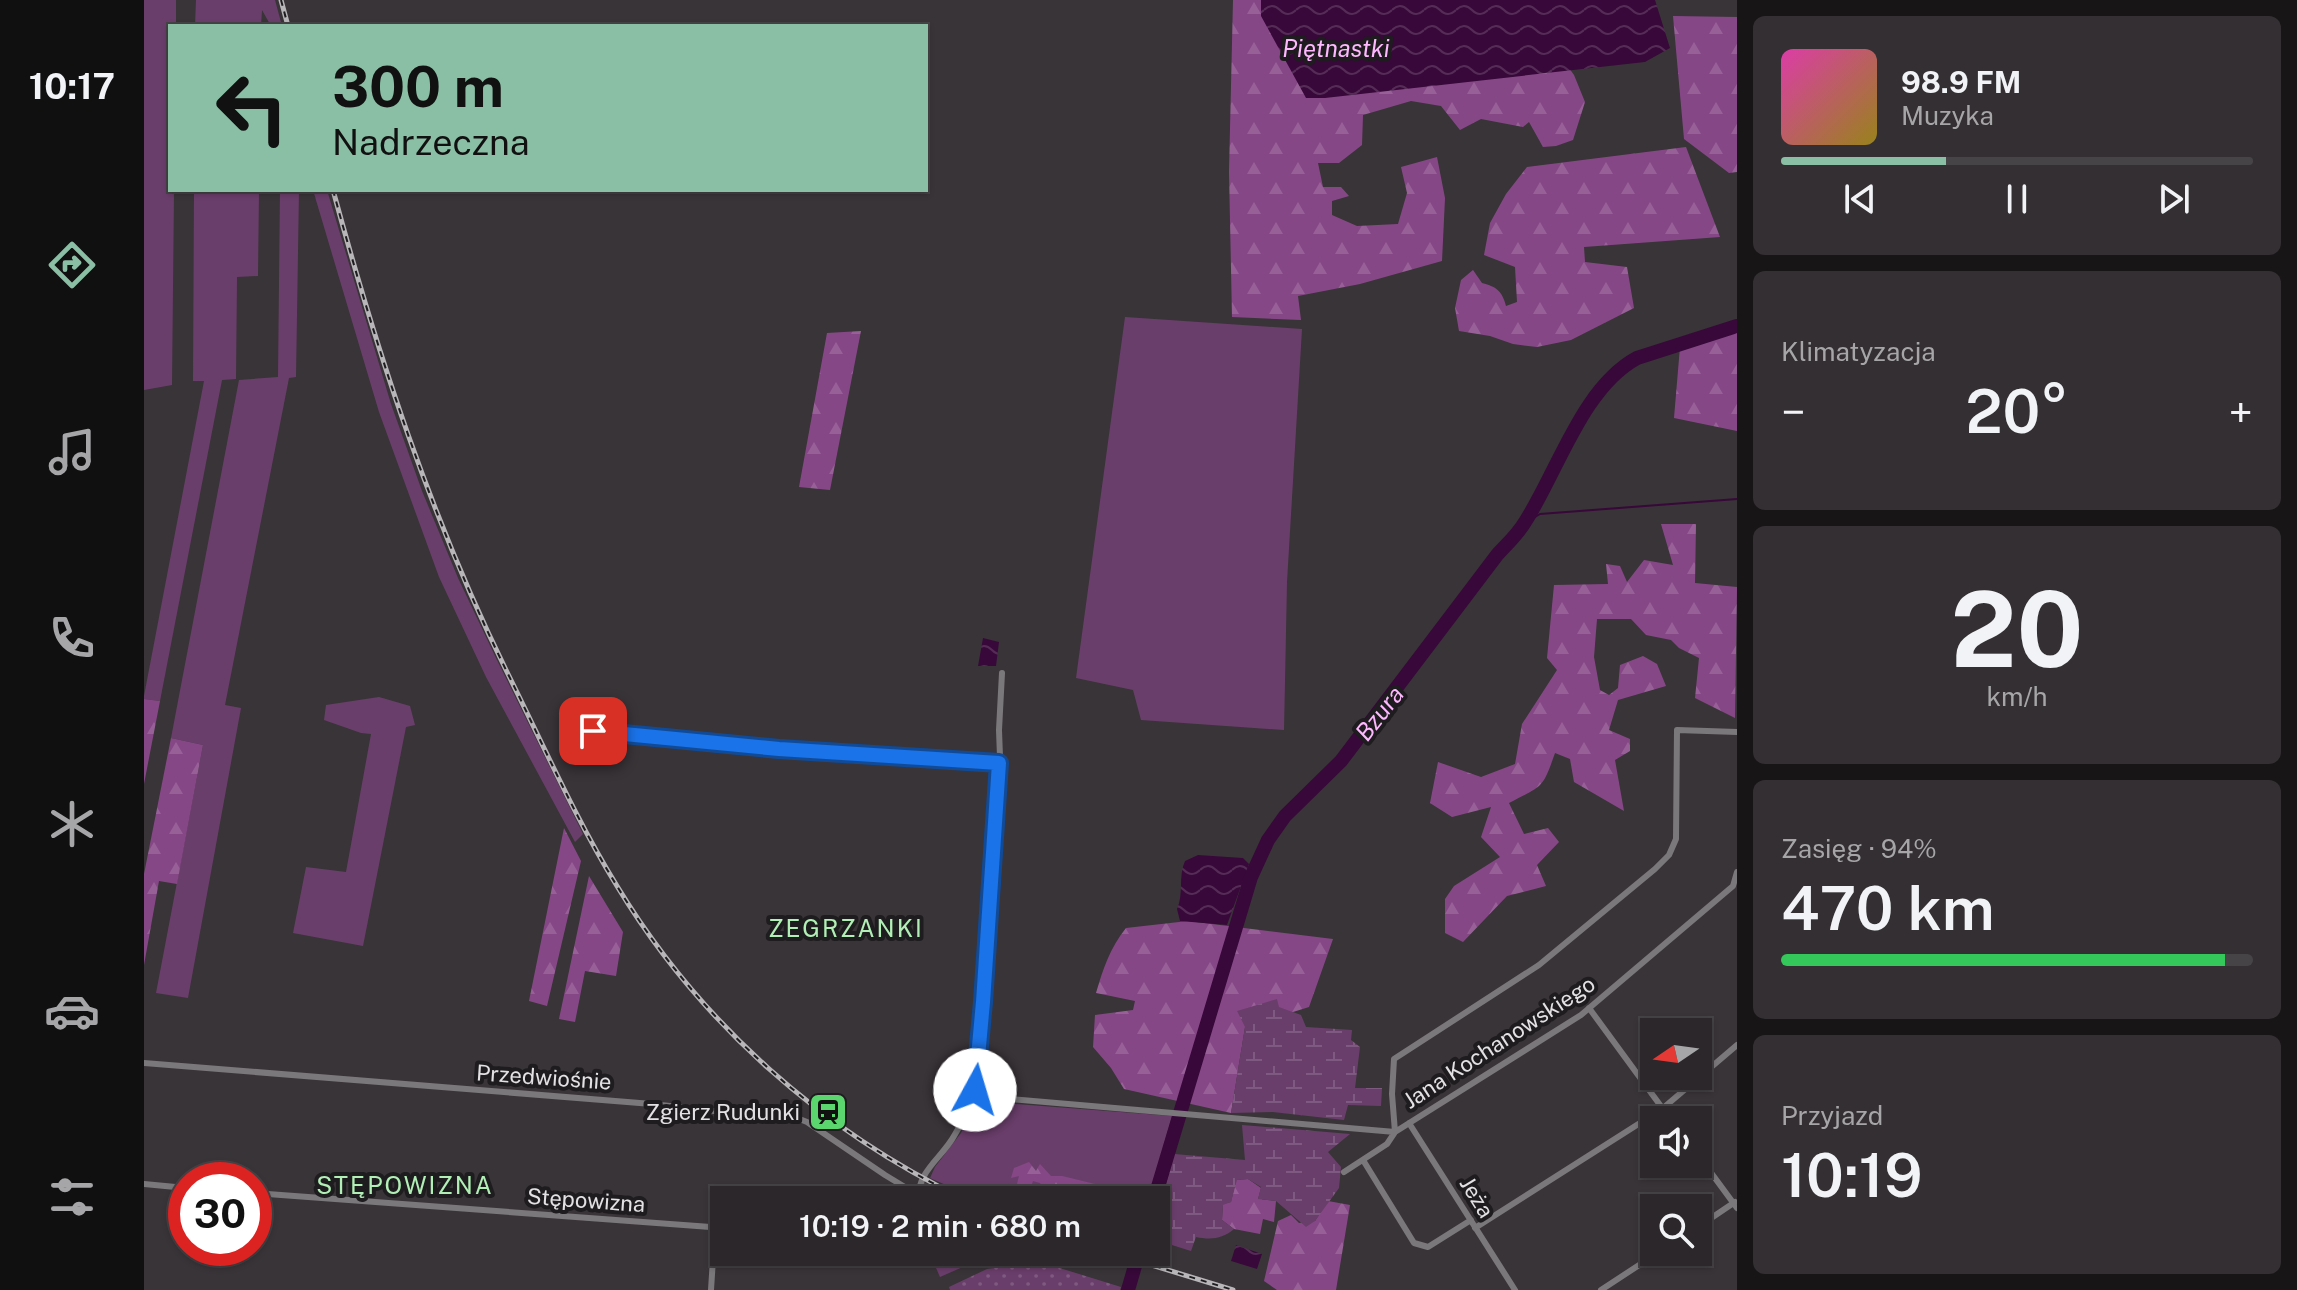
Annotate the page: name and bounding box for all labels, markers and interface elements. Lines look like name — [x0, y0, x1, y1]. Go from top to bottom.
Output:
water label: Piętnastki — [1282, 34, 1390, 62]
text: 300 m — [332, 54, 504, 120]
icon: left — [200, 56, 304, 160]
text: 98.9 FM — [1901, 64, 2021, 100]
text: 10:17 — [29, 65, 115, 107]
text: Muzyka — [1901, 100, 1994, 131]
text: Nadrzeczna — [332, 121, 530, 163]
icon: previous — [1838, 177, 1882, 221]
icon: pause — [1995, 177, 2039, 221]
icon: next — [2152, 177, 2196, 221]
icon: directions — [44, 237, 100, 293]
text: Klimatyzacja — [1781, 336, 1936, 367]
text: 20° — [1966, 376, 2068, 447]
text: − — [1781, 386, 1805, 438]
text: + — [2229, 386, 2253, 438]
icon: music — [44, 424, 100, 480]
text: 20 — [1950, 568, 2084, 690]
icon: phone — [44, 610, 100, 666]
water label: Bzura — [1349, 680, 1409, 746]
text: km/h — [1986, 681, 2048, 712]
pin — [559, 697, 627, 765]
icon: arrive — [571, 709, 615, 753]
icon: climate — [44, 796, 100, 852]
text: Zasięg · 94% — [1781, 833, 1937, 864]
text: 470 km — [1781, 873, 1995, 944]
district label: ZEGRZANKI — [768, 914, 924, 942]
street label: Jana Kochanowskiego — [1398, 970, 1600, 1114]
icon: car — [44, 983, 100, 1039]
north arrow — [1640, 1018, 1712, 1090]
map controls — [1640, 1018, 1712, 1266]
position arrow — [933, 1048, 1017, 1132]
street label: Przedwiośnie — [475, 1059, 613, 1095]
station icon: Zgierz Rudunki — [807, 1091, 849, 1133]
place label: Zgierz Rudunki — [646, 1099, 800, 1125]
text: Przyjazd — [1781, 1100, 1883, 1131]
button: sound — [1640, 1106, 1712, 1178]
text: 10:19 — [1781, 1140, 1923, 1211]
speed limit sign: 30 — [168, 1162, 272, 1266]
icon: filters — [44, 1169, 100, 1225]
district label: STĘPOWIZNA — [316, 1171, 494, 1199]
street label: Jeża — [1454, 1172, 1500, 1222]
street label: Stępowizna — [526, 1183, 646, 1217]
button: search — [1640, 1194, 1712, 1266]
text: 10:19 · 2 min · 680 m — [799, 1208, 1081, 1244]

